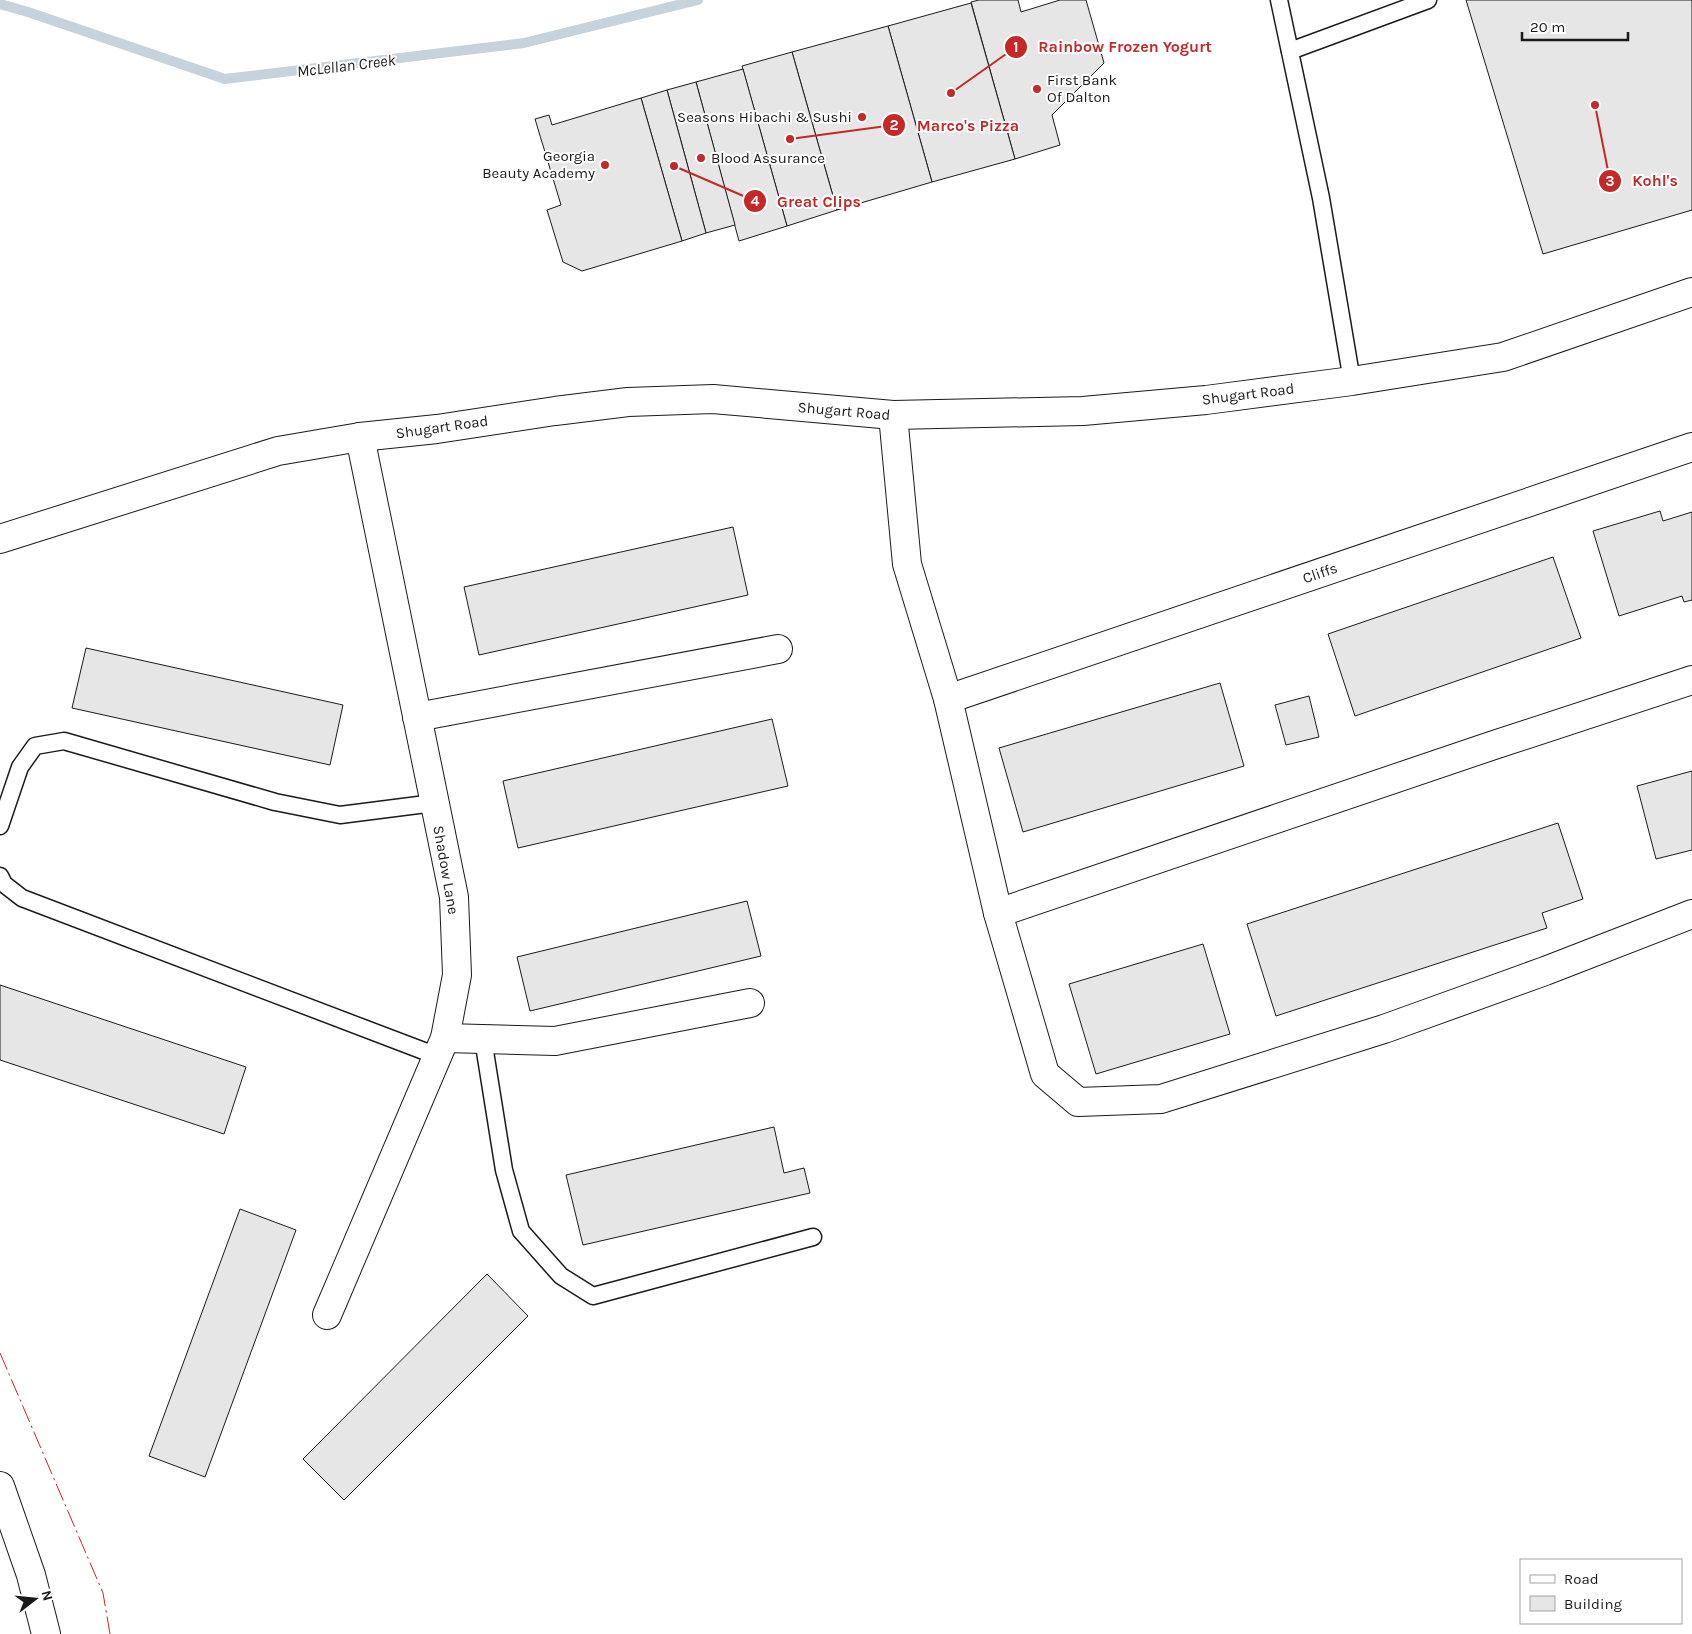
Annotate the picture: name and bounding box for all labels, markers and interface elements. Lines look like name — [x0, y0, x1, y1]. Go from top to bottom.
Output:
scale bar — [1522, 10, 1628, 42]
text: 20 m — [1530, 18, 1565, 36]
callout: Rainbow Frozen Yogurt — [1004, 31, 1222, 62]
text: Rainbow Frozen Yogurt — [1038, 37, 1212, 56]
text: 1 — [1013, 38, 1019, 56]
water label: McLellan Creek — [296, 50, 397, 81]
place label: First Bank Of Dalton — [1047, 71, 1117, 106]
marker: First Bank Of Dalton — [1031, 83, 1043, 95]
place label: Seasons Hibachi & Sushi — [677, 108, 852, 126]
callout: Marco's Pizza — [882, 110, 1029, 141]
marker: Seasons Hibachi & Sushi — [856, 111, 868, 123]
text: 2 — [889, 116, 899, 134]
text: Marco's Pizza — [917, 116, 1019, 135]
place label: Georgia Beauty Academy — [482, 147, 595, 182]
place label: Blood Assurance — [711, 149, 825, 167]
marker: Blood Assurance — [695, 152, 707, 164]
marker: Georgia Beauty Academy — [599, 159, 611, 171]
callout: Kohl's — [1597, 165, 1688, 196]
text: Kohl's — [1632, 171, 1678, 190]
text: 3 — [1605, 172, 1615, 190]
callout: Great Clips — [742, 186, 871, 217]
text: 4 — [751, 192, 760, 210]
text: Great Clips — [777, 192, 861, 211]
street label: Shugart Road — [1201, 379, 1295, 409]
street label: Shugart Road — [797, 398, 891, 424]
street label: Shugart Road — [395, 412, 489, 442]
street label: Cliffs — [1300, 559, 1340, 587]
street label: Shadow Lane — [429, 824, 463, 916]
legend — [1520, 1559, 1682, 1624]
text: Road — [1564, 1570, 1599, 1588]
north arrow — [10, 1574, 60, 1624]
text: N — [37, 1588, 57, 1603]
text: Building — [1564, 1595, 1622, 1613]

